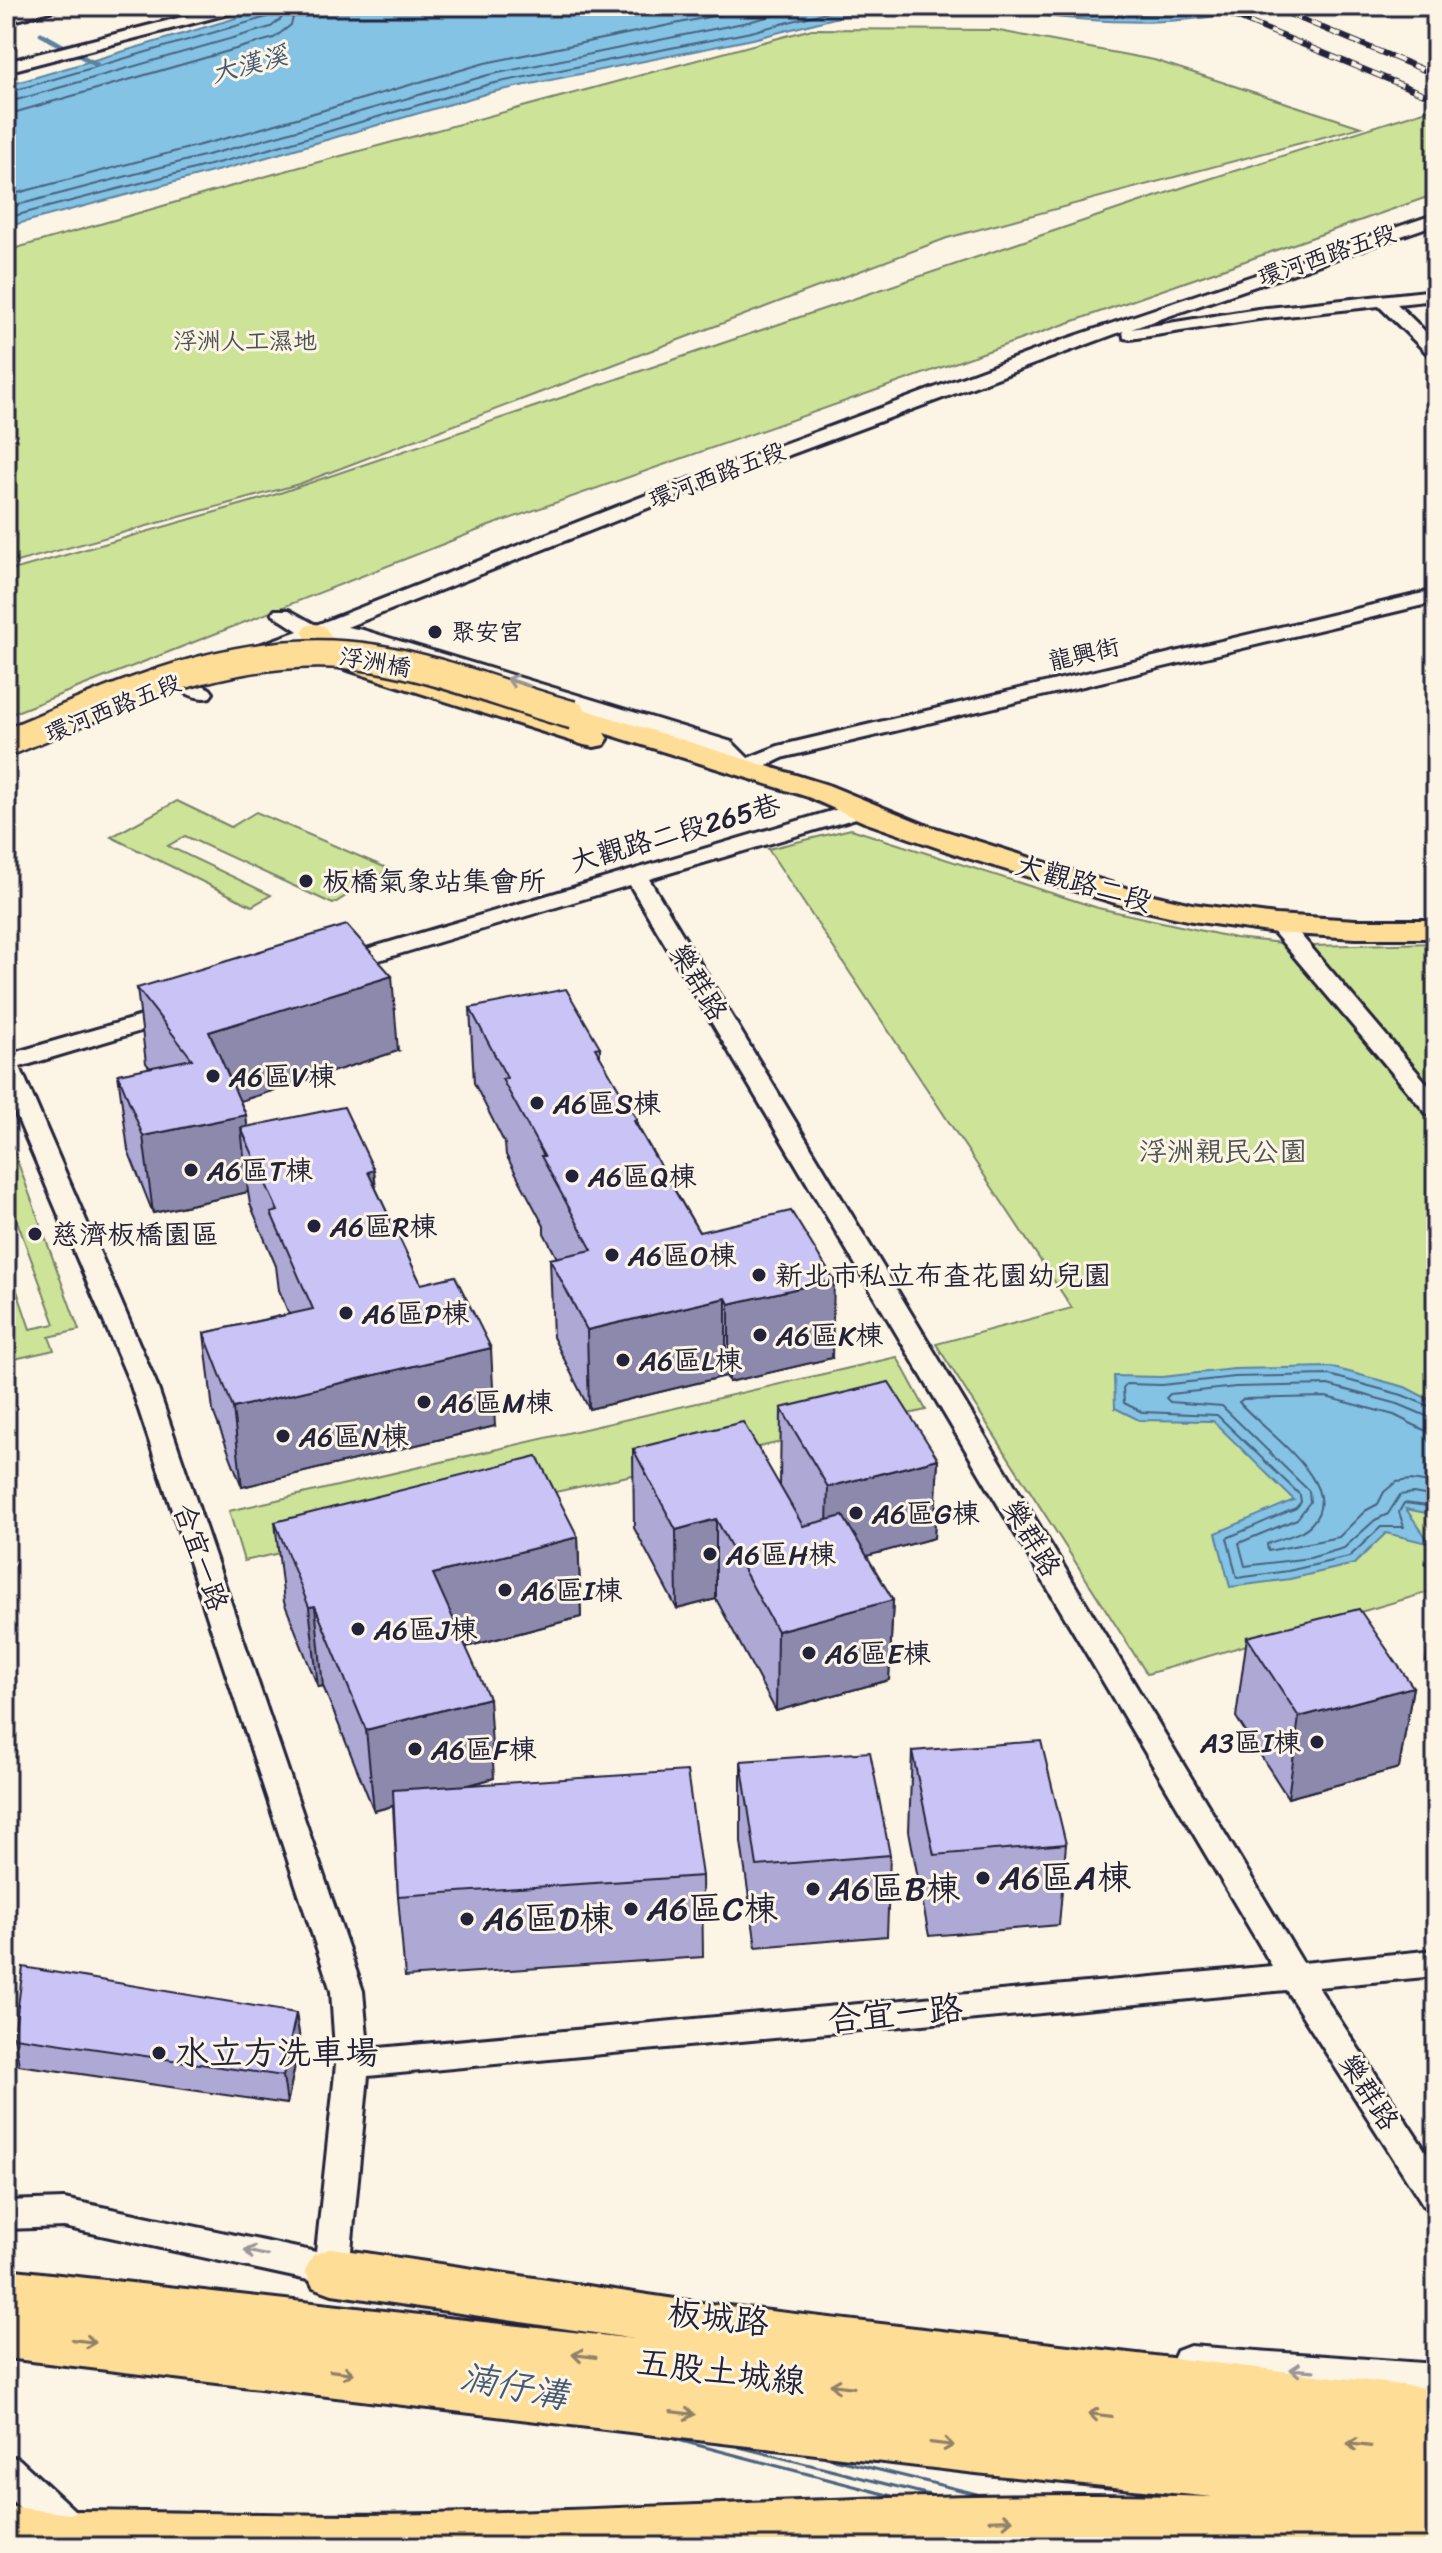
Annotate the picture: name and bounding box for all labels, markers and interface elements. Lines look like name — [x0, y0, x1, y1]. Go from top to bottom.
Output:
water label: 大漢溪 — [205, 31, 295, 96]
street label: 環河西路五段 — [1252, 212, 1402, 298]
park label: 浮洲人工濕地 — [173, 320, 317, 362]
street label: 環河西路五段 — [642, 430, 792, 520]
place label: 聚安宮 — [451, 611, 523, 653]
marker: 聚安宮 — [426, 623, 444, 641]
street label: 龍興街 — [1044, 625, 1124, 683]
street label: 浮洲橋 — [336, 635, 414, 689]
street label: 環河西路五段 — [38, 662, 188, 754]
one-way arrow — [506, 674, 531, 689]
street label: 大觀路二段265巷 — [564, 779, 787, 886]
street label: 大觀路二段 — [1010, 840, 1158, 926]
place label: 板橋氣象站集會所 — [322, 857, 546, 906]
marker: 板橋氣象站集會所 — [297, 872, 315, 890]
street label: 樂群路 — [656, 933, 742, 1031]
place label: A6區V棟 — [228, 1052, 336, 1101]
marker: A6區V棟 — [204, 1067, 222, 1085]
place label: A6區S棟 — [552, 1079, 661, 1128]
marker: A6區S棟 — [528, 1094, 546, 1112]
park label: 浮洲親民公園 — [1139, 1127, 1307, 1176]
place label: A6區T棟 — [206, 1146, 313, 1195]
place label: A6區Q棟 — [587, 1152, 696, 1201]
marker: A6區T棟 — [182, 1161, 200, 1179]
marker: A6區Q棟 — [563, 1167, 581, 1185]
place label: A6區R棟 — [329, 1202, 437, 1251]
place label: 慈濟板橋園區 — [51, 1210, 219, 1259]
marker: A6區R棟 — [305, 1217, 323, 1235]
marker: 慈濟板橋園區 — [26, 1225, 44, 1243]
place label: A6區O棟 — [627, 1231, 736, 1280]
marker: A6區O棟 — [603, 1246, 621, 1264]
place label: 新北市私立布查花園幼兒園 — [775, 1251, 1111, 1300]
marker: 新北市私立布查花園幼兒園 — [750, 1266, 768, 1284]
place label: A6區P棟 — [361, 1289, 469, 1338]
marker: A6區P棟 — [337, 1304, 355, 1322]
place label: A6區K棟 — [775, 1311, 883, 1360]
marker: A6區K棟 — [751, 1326, 769, 1344]
place label: A6區L棟 — [638, 1336, 742, 1385]
marker: A6區L棟 — [614, 1351, 632, 1369]
place label: A6區M棟 — [439, 1378, 553, 1427]
marker: A6區M棟 — [415, 1393, 433, 1411]
place label: A6區N棟 — [298, 1412, 409, 1461]
marker: A6區N棟 — [274, 1427, 292, 1445]
place label: A6區G棟 — [871, 1489, 980, 1538]
street label: 樂群路 — [989, 1489, 1075, 1587]
street label: 合宜一路 — [160, 1496, 242, 1618]
marker: A6區G棟 — [847, 1504, 865, 1522]
place label: A6區H棟 — [725, 1530, 836, 1579]
marker: A6區H棟 — [701, 1545, 719, 1563]
place label: A6區I棟 — [520, 1566, 622, 1615]
marker: A6區I棟 — [496, 1581, 514, 1599]
place label: A6區J棟 — [373, 1605, 477, 1654]
marker: A6區J棟 — [349, 1620, 367, 1638]
place label: A6區E棟 — [824, 1629, 931, 1678]
marker: A6區E棟 — [800, 1644, 818, 1662]
place label: A3區I棟 — [1199, 1718, 1301, 1767]
place label: A6區F棟 — [430, 1725, 537, 1774]
marker: A3區I棟 — [1308, 1733, 1326, 1751]
marker: A6區F棟 — [406, 1740, 424, 1758]
place label: A6區A棟 — [998, 1848, 1131, 1908]
place label: A6區B棟 — [828, 1859, 960, 1919]
marker: A6區A棟 — [974, 1869, 992, 1887]
place label: A6區C棟 — [646, 1879, 778, 1939]
marker: A6區B棟 — [804, 1880, 822, 1898]
place label: A6區D棟 — [482, 1889, 613, 1949]
marker: A6區C棟 — [622, 1900, 640, 1918]
marker: A6區D棟 — [458, 1910, 476, 1928]
street label: 合宜一路 — [825, 1978, 965, 2050]
place label: 水立方洗車場 — [175, 2023, 379, 2083]
street label: 樂群路 — [1326, 2043, 1412, 2141]
marker: 水立方洗車場 — [150, 2044, 168, 2062]
one-way arrow — [244, 2245, 270, 2260]
street label: 板城路 — [664, 2283, 772, 2353]
street label: 五股土城線 — [633, 2332, 809, 2412]
one-way arrow — [70, 2334, 97, 2349]
water label: 湳仔溝 — [455, 2344, 576, 2428]
one-way arrow — [571, 2349, 597, 2364]
one-way arrow — [1289, 2362, 1316, 2377]
one-way arrow — [329, 2365, 354, 2380]
one-way arrow — [829, 2378, 856, 2393]
one-way arrow — [670, 2406, 695, 2421]
one-way arrow — [1087, 2408, 1114, 2423]
one-way arrow — [928, 2436, 954, 2451]
one-way arrow — [1346, 2437, 1372, 2452]
one-way arrow — [987, 2512, 1014, 2527]

